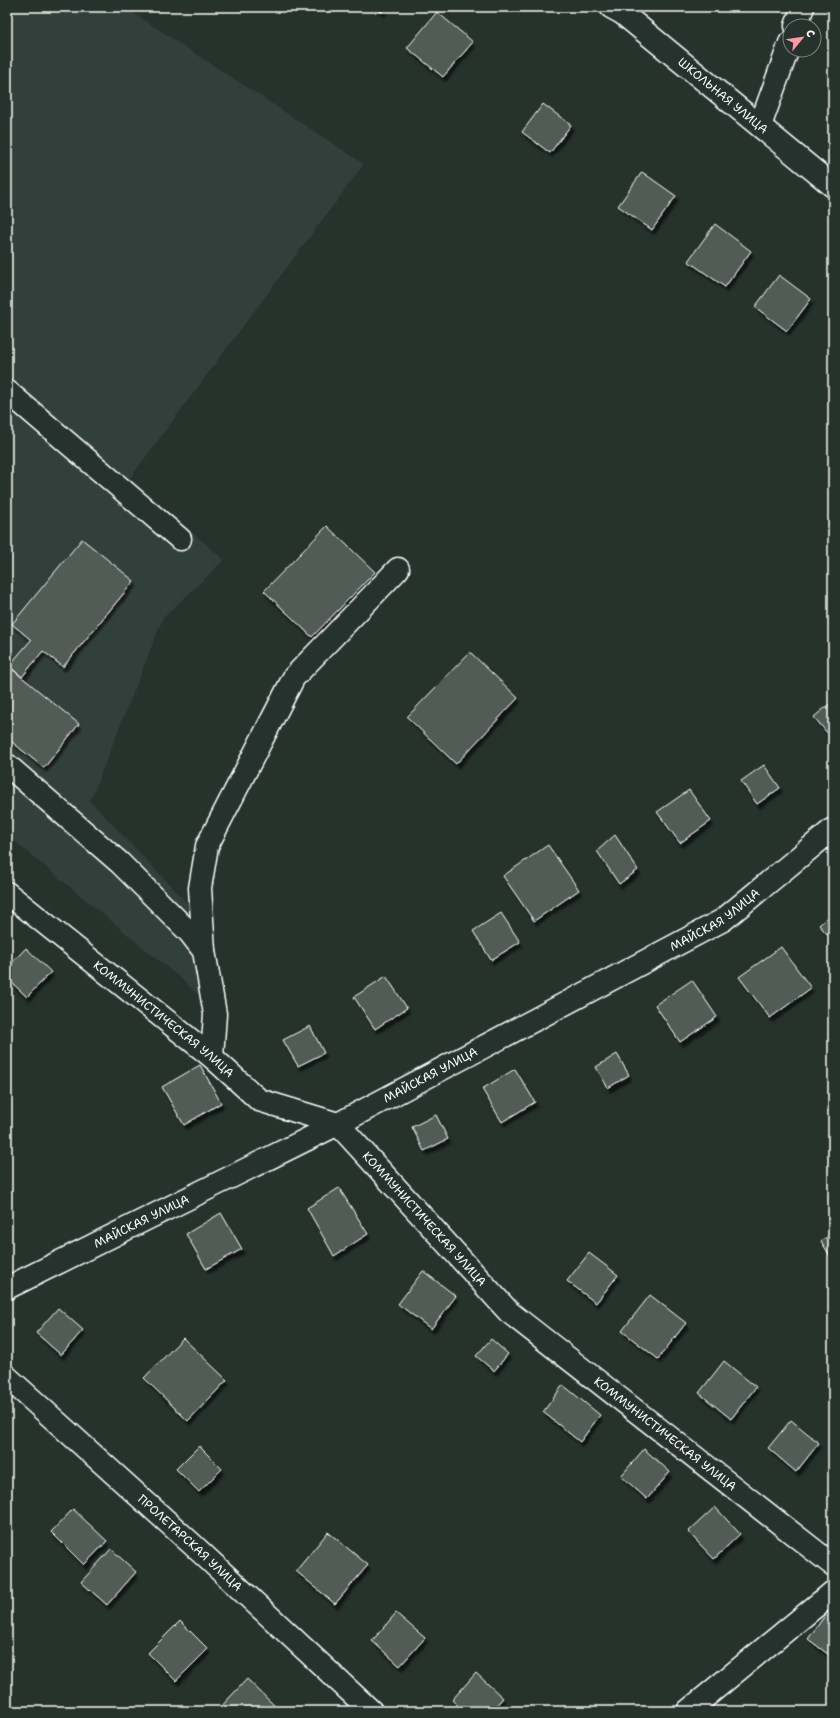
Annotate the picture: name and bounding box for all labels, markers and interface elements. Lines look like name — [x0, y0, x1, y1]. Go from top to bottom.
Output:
north arrow — [782, 18, 822, 58]
text: С — [802, 27, 819, 40]
street label: ШКОЛЬНАЯ УЛИЦА — [675, 54, 771, 138]
street label: МАЙСКАЯ УЛИЦА — [667, 885, 763, 955]
street label: КОММУНИСТИЧЕСКАЯ УЛИЦА — [90, 957, 237, 1081]
street label: МАЙСКАЯ УЛИЦА — [380, 1043, 481, 1107]
street label: КОММУНИСТИЧЕСКАЯ УЛИЦА — [359, 1148, 490, 1290]
street label: МАЙСКАЯ УЛИЦА — [91, 1191, 192, 1252]
street label: КОММУНИСТИЧЕСКАЯ УЛИЦА — [591, 1373, 740, 1495]
street label: ПРОЛЕТАРСКАЯ УЛИЦА — [134, 1491, 246, 1595]

